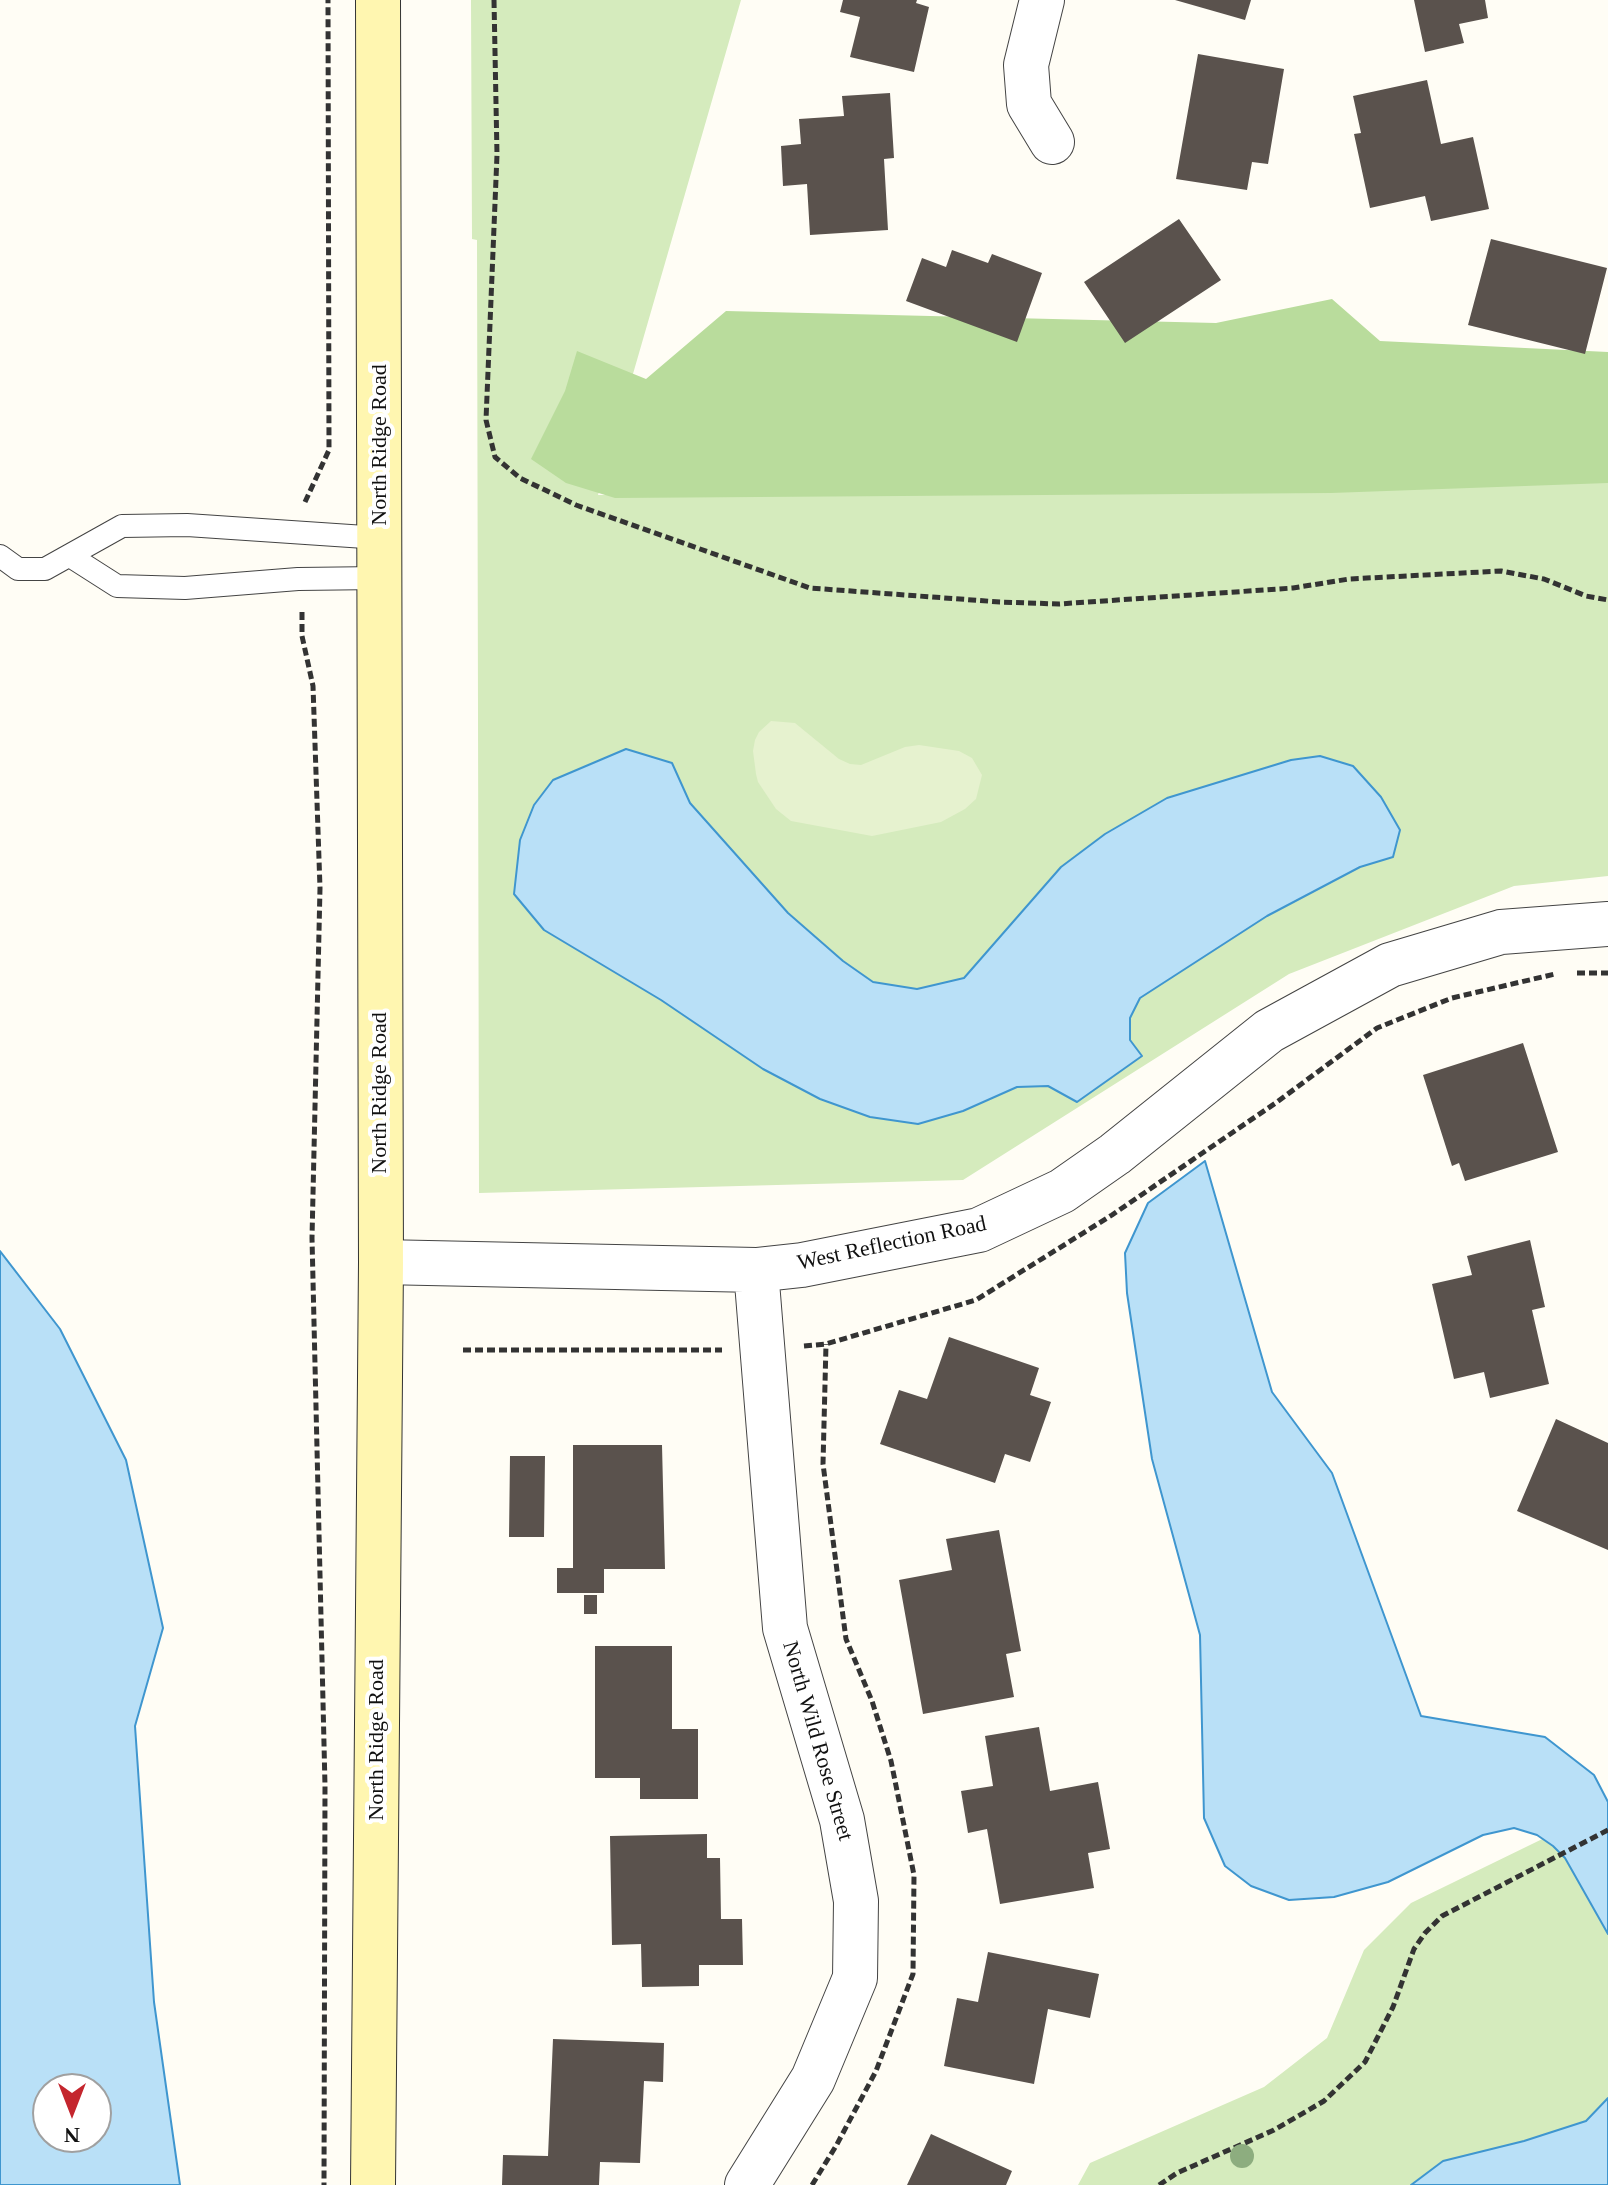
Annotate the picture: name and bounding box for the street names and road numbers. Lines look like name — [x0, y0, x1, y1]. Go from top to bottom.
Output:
street label: North Ridge Road — [367, 364, 393, 526]
street label: North Ridge Road — [367, 1012, 393, 1174]
street label: West Reflection Road — [795, 1211, 989, 1277]
street label: North Wild Rose Street — [776, 1638, 858, 1844]
street label: North Ridge Road — [364, 1659, 390, 1821]

